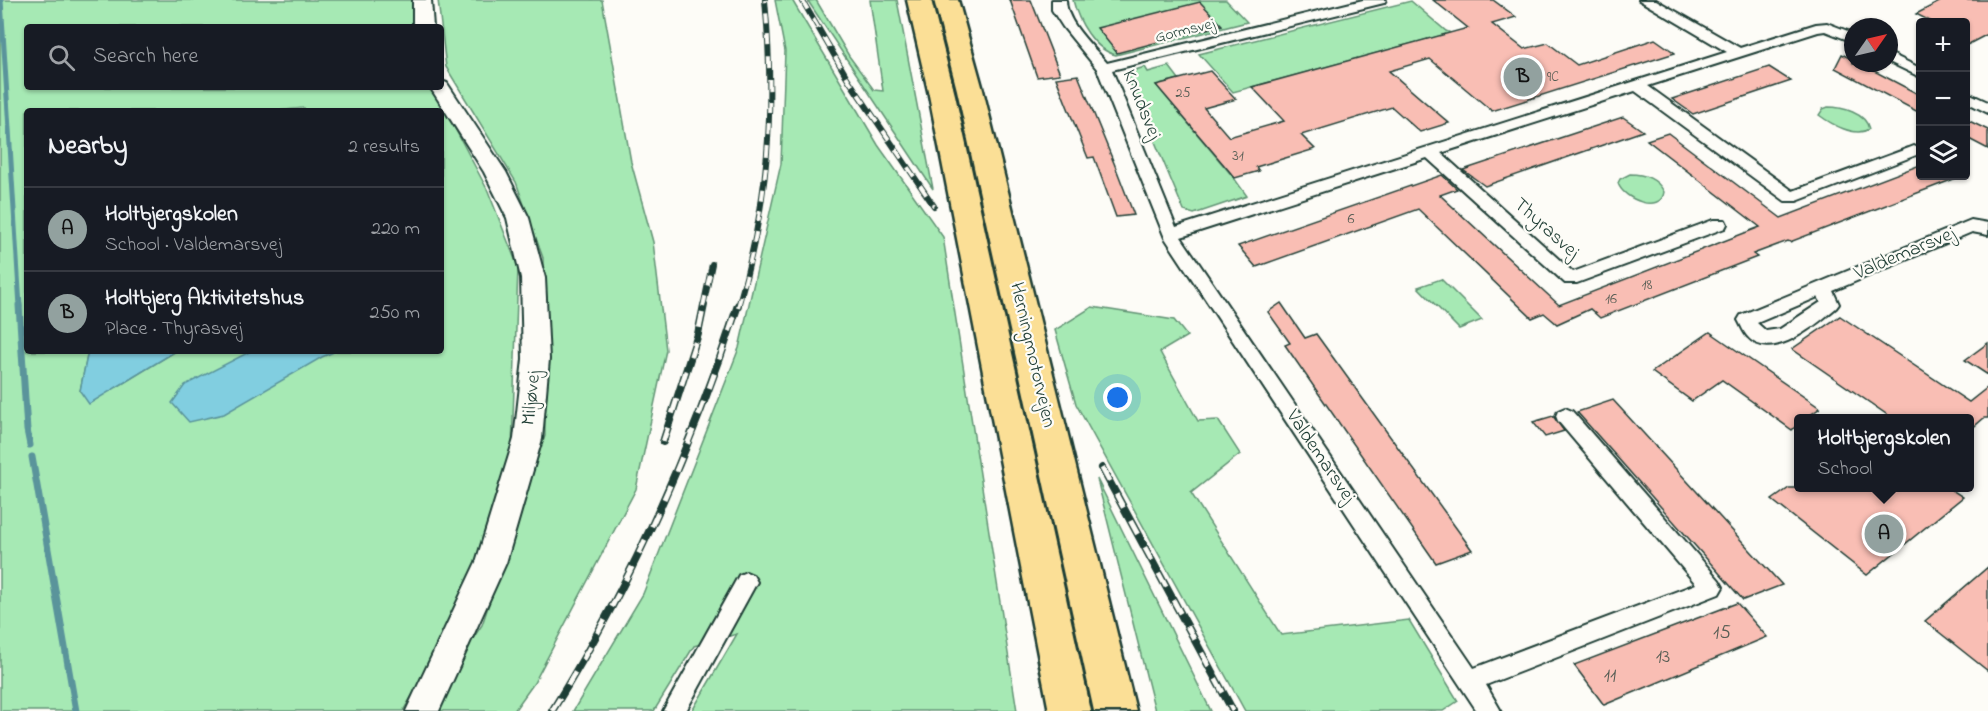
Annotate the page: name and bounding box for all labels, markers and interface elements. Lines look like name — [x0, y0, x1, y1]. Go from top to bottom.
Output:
street label: Gormsvej — [1153, 12, 1218, 50]
north arrow — [1844, 18, 1898, 72]
map controls — [1916, 18, 1970, 180]
button: + — [1916, 18, 1970, 72]
search box — [24, 24, 444, 90]
icon: search — [45, 41, 78, 74]
text: Search here — [93, 41, 198, 73]
pin: B — [1504, 54, 1543, 100]
street label: Knudsvej — [1114, 65, 1169, 145]
house number: 9C — [1547, 67, 1559, 88]
button: − — [1916, 72, 1970, 126]
house number: 25 — [1176, 83, 1190, 104]
button: layers — [1916, 126, 1970, 180]
text: Nearby — [48, 128, 127, 166]
text: 2 results — [348, 133, 420, 162]
house number: 31 — [1232, 144, 1244, 168]
street label: Thyrasvej — [1506, 191, 1586, 267]
text: Holtbjergskolen — [105, 199, 238, 231]
house number: 6 — [1347, 207, 1355, 231]
text: A — [61, 215, 74, 244]
text: 220 m — [371, 215, 420, 244]
street label: Valdemarsvej — [1849, 219, 1961, 289]
text: School · Valdemarsvej — [105, 231, 282, 260]
house number: 18 — [1641, 273, 1653, 297]
street label: Herningmotorvejen — [1000, 279, 1063, 431]
text: Holtbjerg Aktivitetshus — [105, 283, 304, 315]
house number: 16 — [1605, 287, 1617, 311]
text: B — [61, 299, 74, 328]
text: 250 m — [369, 299, 420, 328]
text: Place · Thyrasvej — [105, 315, 242, 344]
street label: Miljøvej — [515, 368, 549, 427]
your location — [1103, 383, 1132, 412]
street label: Valdemarsvej — [1277, 403, 1363, 511]
popup — [1794, 414, 1974, 492]
text: Holtbjergskolen — [1818, 423, 1950, 455]
text: School — [1818, 455, 1872, 484]
pin: A — [1864, 512, 1904, 556]
house number: 15 — [1713, 619, 1731, 648]
house number: 13 — [1656, 643, 1670, 672]
house number: 11 — [1604, 662, 1616, 691]

